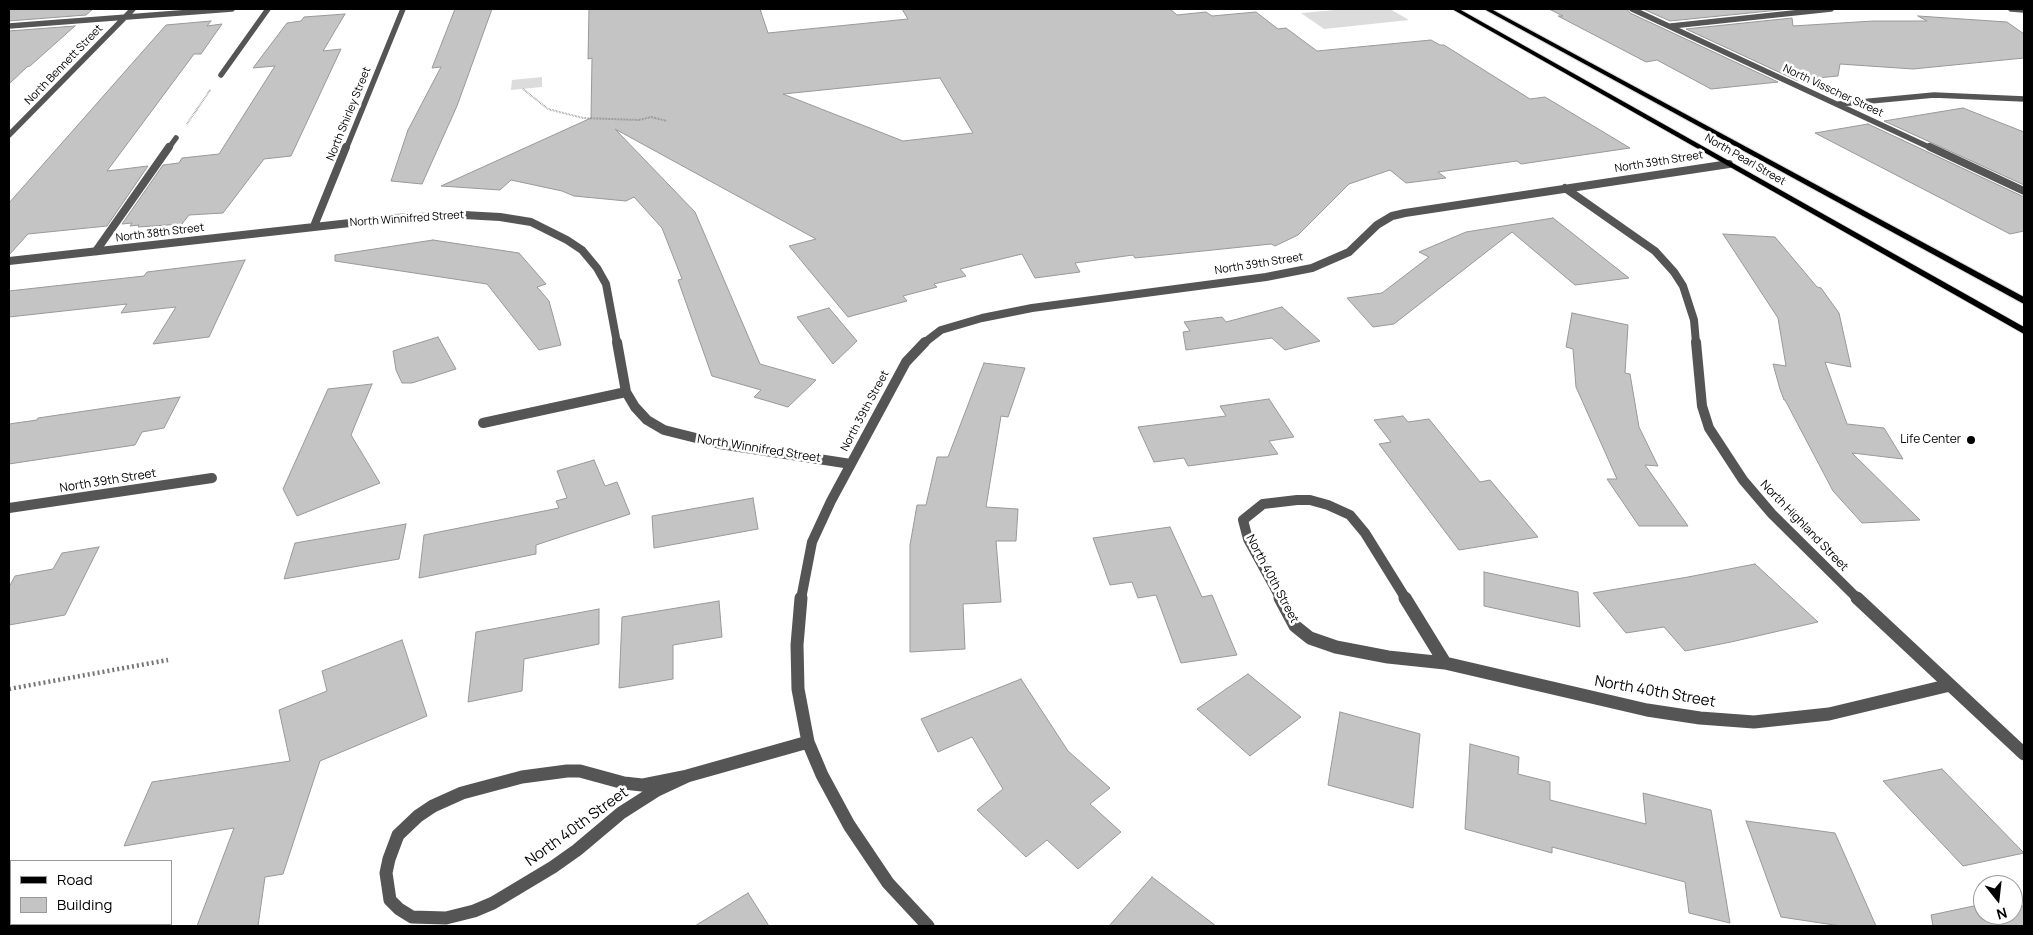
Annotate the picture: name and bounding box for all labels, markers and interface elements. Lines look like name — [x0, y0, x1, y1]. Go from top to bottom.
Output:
street label: North Bennett Street — [22, 22, 106, 108]
street label: North Visscher Street — [1781, 62, 1885, 120]
street label: North Shirley Street — [324, 65, 374, 163]
street label: North Pearl Street — [1702, 131, 1788, 189]
street label: North 39th Street — [1614, 148, 1704, 176]
street label: North Winnifred Street — [349, 208, 465, 230]
street label: North 38th Street — [115, 221, 205, 245]
street label: North 39th Street — [1214, 250, 1304, 278]
street label: North 39th Street — [838, 368, 892, 454]
street label: North Winnifred Street — [696, 432, 822, 466]
place label: Life Center — [1900, 433, 1961, 447]
marker: Life Center — [1965, 434, 1977, 446]
street label: North 39th Street — [59, 466, 157, 496]
street label: North Highland Street — [1757, 478, 1851, 574]
street label: North 40th Street — [1243, 532, 1301, 626]
street label: North 40th Street — [1593, 673, 1717, 711]
street label: North 40th Street — [522, 784, 632, 870]
legend — [10, 860, 172, 925]
text: Road — [57, 869, 93, 890]
north arrow — [1973, 875, 2023, 925]
text: Building — [57, 894, 112, 915]
text: N — [1995, 903, 2009, 924]

